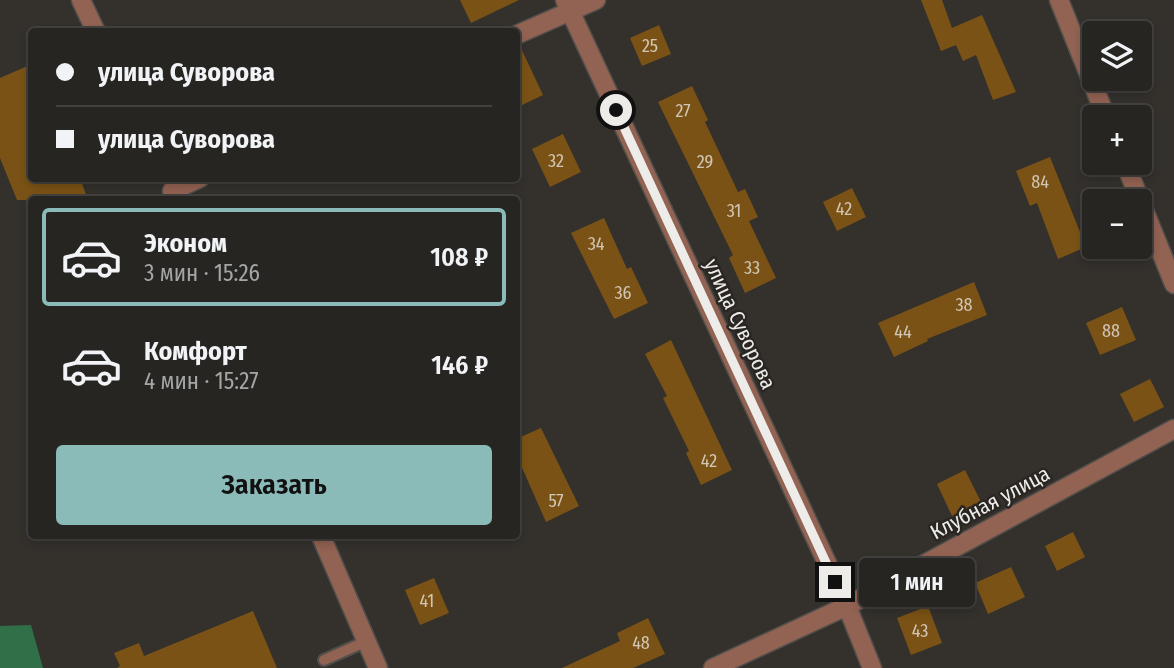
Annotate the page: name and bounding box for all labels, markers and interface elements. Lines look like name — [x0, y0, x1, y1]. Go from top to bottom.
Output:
map controls — [1082, 21, 1152, 259]
button: layers — [1082, 21, 1152, 91]
house number: 25 — [642, 35, 658, 57]
text: улица Суворова — [98, 57, 275, 88]
route start — [600, 94, 632, 126]
house number: 27 — [675, 100, 691, 122]
button: + — [1082, 105, 1152, 175]
text: улица Суворова — [98, 124, 275, 155]
house number: 32 — [548, 150, 564, 172]
house number: 29 — [697, 151, 713, 173]
house number: 84 — [1031, 171, 1049, 193]
button: − — [1082, 189, 1152, 259]
house number: 42 — [836, 198, 852, 220]
house number: 31 — [727, 200, 741, 222]
icon: car — [60, 226, 123, 289]
text: Эконом — [144, 228, 227, 259]
house number: 34 — [588, 233, 605, 255]
text: 108 ₽ — [430, 242, 488, 273]
street label: улица Суворова — [698, 255, 782, 393]
house number: 33 — [744, 257, 760, 279]
text: 3 мин · 15:26 — [144, 259, 260, 287]
house number: 36 — [614, 282, 632, 304]
house number: 38 — [955, 294, 973, 316]
house number: 88 — [1102, 320, 1120, 342]
house number: 44 — [894, 321, 912, 343]
icon: car — [60, 334, 123, 397]
text: Комфорт — [144, 336, 247, 367]
text: 146 ₽ — [431, 350, 488, 381]
text: 4 мин · 15:27 — [144, 367, 259, 395]
button: Заказать — [56, 445, 492, 525]
house number: 42 — [701, 450, 717, 472]
street label: Клубная улица — [926, 461, 1054, 545]
house number: 57 — [548, 490, 564, 512]
callout: 1 мин — [860, 558, 975, 606]
route end — [819, 566, 851, 598]
text: 1 мин — [890, 568, 944, 596]
house number: 41 — [420, 590, 434, 612]
house number: 43 — [912, 620, 928, 642]
house number: 48 — [632, 632, 650, 654]

